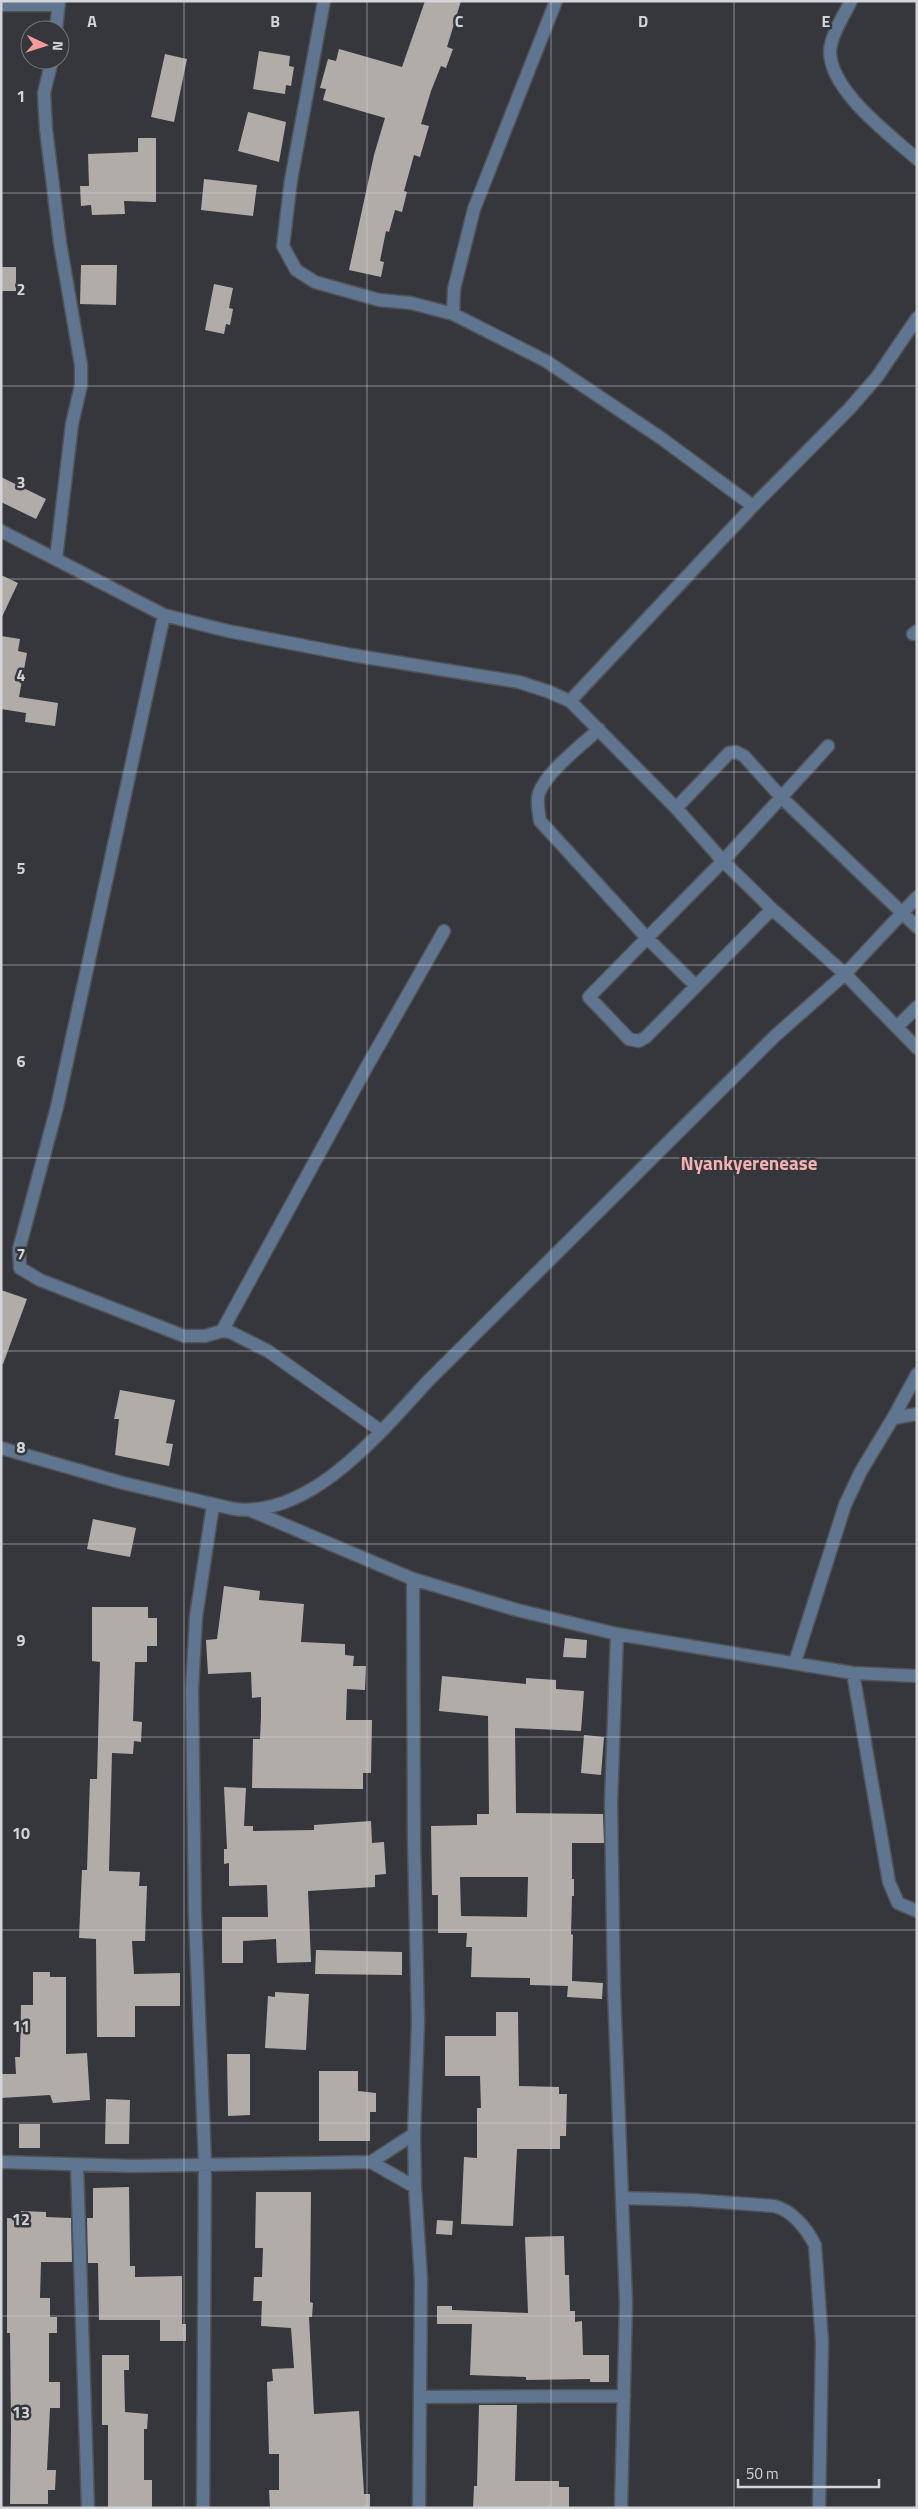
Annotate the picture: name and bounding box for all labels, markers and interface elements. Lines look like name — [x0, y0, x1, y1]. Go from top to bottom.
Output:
text: A — [87, 9, 97, 33]
text: B — [270, 9, 280, 33]
text: C — [455, 9, 464, 33]
text: D — [638, 9, 648, 33]
text: E — [822, 9, 831, 33]
north arrow — [20, 20, 70, 70]
text: N — [48, 40, 69, 52]
text: 1 — [17, 84, 25, 108]
text: 2 — [17, 277, 25, 301]
text: 3 — [17, 470, 25, 494]
text: 4 — [17, 663, 26, 687]
text: 5 — [17, 856, 26, 880]
text: 6 — [17, 1049, 26, 1073]
district label: Nyankyerenease — [681, 1148, 818, 1177]
text: 7 — [17, 1242, 25, 1266]
text: 8 — [17, 1435, 26, 1459]
text: 9 — [17, 1628, 26, 1652]
text: 10 — [12, 1821, 30, 1845]
text: 11 — [12, 2014, 30, 2038]
text: 12 — [12, 2207, 30, 2231]
text: 13 — [12, 2400, 30, 2424]
scale bar — [738, 2456, 879, 2488]
text: 50 m — [746, 2462, 779, 2485]

